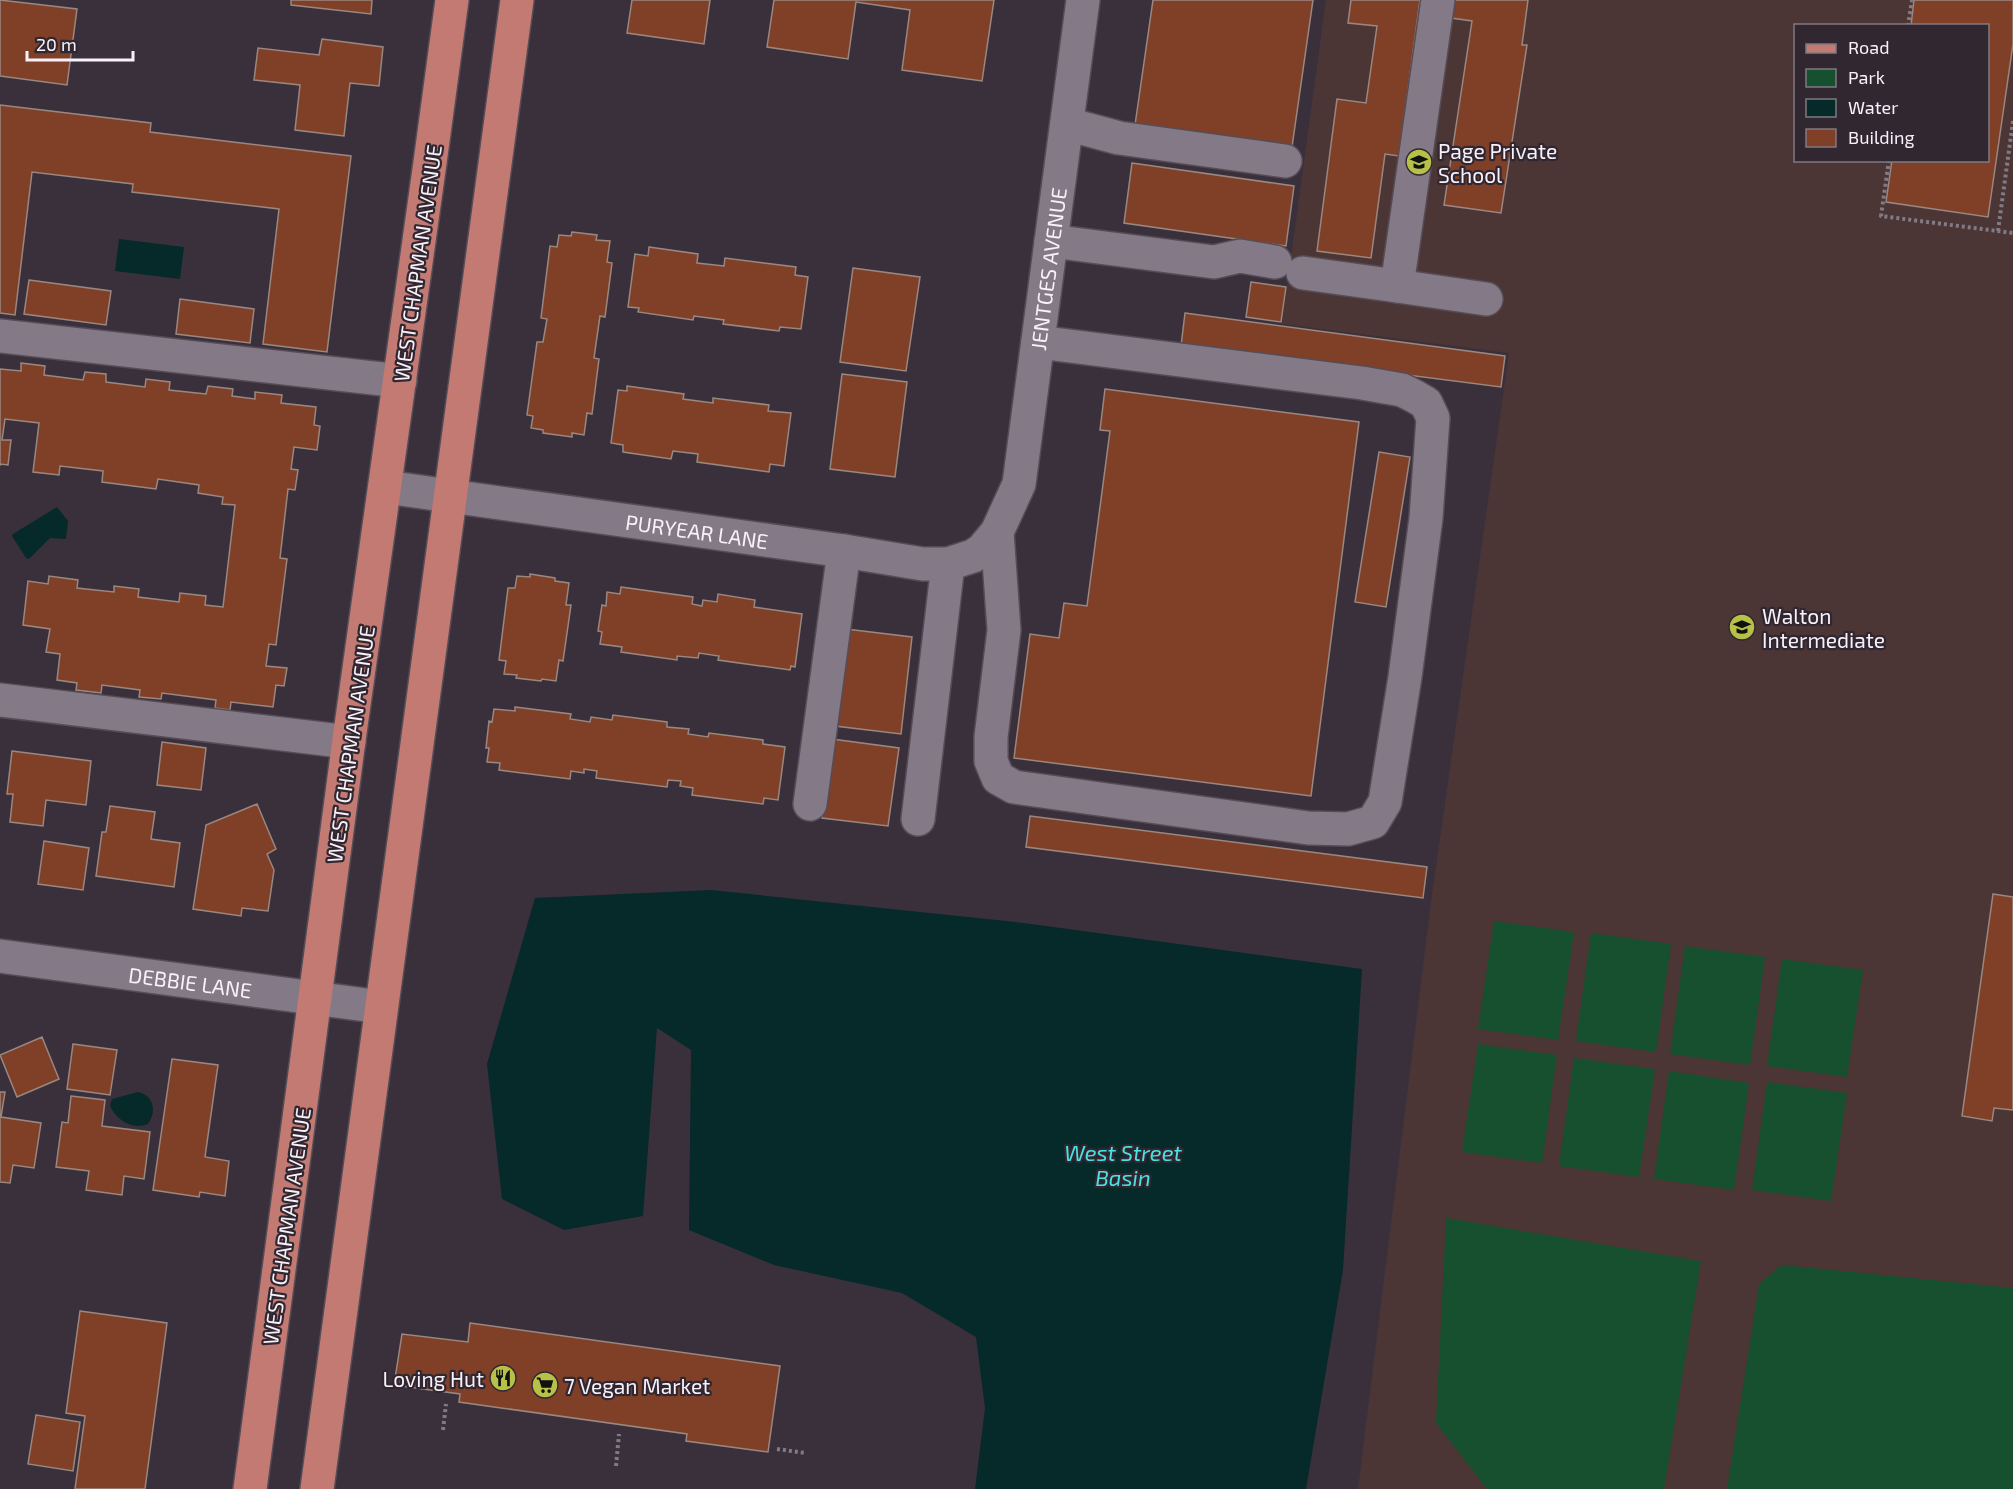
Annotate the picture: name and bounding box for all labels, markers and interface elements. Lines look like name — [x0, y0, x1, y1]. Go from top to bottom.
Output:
scale bar — [27, 24, 134, 62]
legend — [1794, 24, 1989, 162]
text: 20 m — [36, 33, 77, 55]
text: Road — [1848, 36, 1889, 58]
text: Park — [1848, 66, 1885, 88]
text: Water — [1848, 96, 1898, 118]
text: Building — [1848, 126, 1915, 148]
place label: Page Private School — [1438, 138, 1557, 187]
street label: WEST CHAPMAN AVENUE — [388, 143, 446, 383]
school or university icon: Page Private School — [1404, 147, 1434, 177]
street label: JENTGES AVENUE — [1024, 186, 1071, 352]
street label: PURYEAR LANE — [624, 508, 770, 553]
place label: Walton Intermediate — [1762, 603, 1885, 652]
school or university icon: Walton Intermediate — [1727, 612, 1757, 642]
street label: WEST CHAPMAN AVENUE — [321, 624, 379, 864]
street label: DEBBIE LANE — [127, 961, 254, 1002]
street label: WEST CHAPMAN AVENUE — [257, 1106, 315, 1346]
water label: West Street Basin — [1064, 1139, 1182, 1190]
restaurant icon: Loving Hut — [488, 1363, 518, 1393]
place label: Loving Hut — [383, 1366, 484, 1391]
supermarket icon: 7 Vegan Market — [530, 1370, 560, 1400]
place label: 7 Vegan Market — [564, 1373, 710, 1398]

